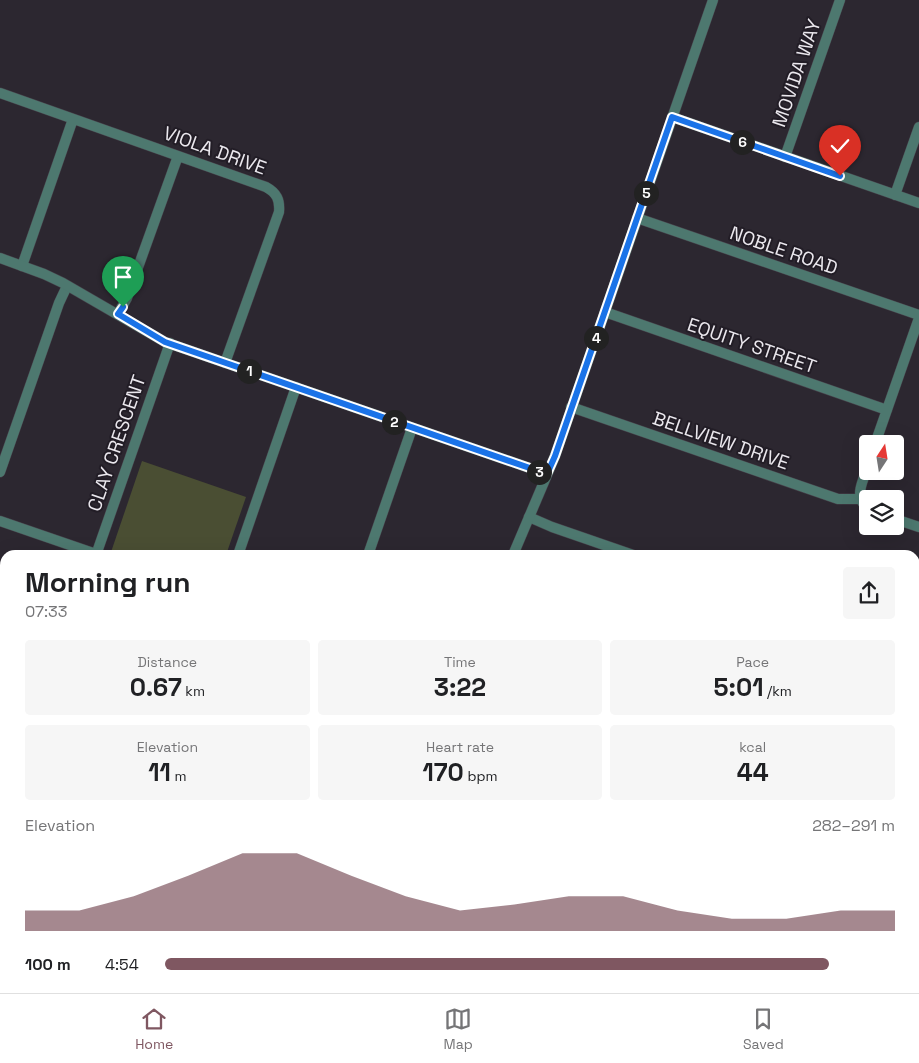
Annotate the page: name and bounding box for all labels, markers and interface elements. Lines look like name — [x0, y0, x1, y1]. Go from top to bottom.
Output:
street label: MOVIDA WAY — [766, 16, 827, 130]
street label: VIOLA DRIVE — [160, 120, 270, 181]
pin — [819, 125, 861, 176]
pin: 6 — [730, 130, 754, 154]
icon: check — [826, 132, 854, 160]
text: 6 — [738, 133, 747, 151]
pin: 5 — [634, 180, 658, 206]
text: 5 — [642, 184, 651, 202]
street label: NOBLE ROAD — [727, 220, 841, 281]
pin — [102, 256, 144, 307]
icon: arrive — [109, 263, 137, 291]
street label: EQUITY STREET — [684, 312, 820, 379]
pin: 4 — [584, 326, 608, 350]
text: 4 — [592, 329, 601, 347]
pin: 1 — [236, 358, 262, 384]
text: 1 — [246, 362, 253, 380]
street label: CLAY CRESCENT — [81, 372, 151, 515]
street label: BELLVIEW DRIVE — [649, 405, 792, 476]
pin: 2 — [382, 410, 406, 434]
text: 2 — [390, 413, 399, 431]
north arrow — [859, 435, 904, 480]
map controls — [859, 435, 904, 535]
pin: 3 — [526, 460, 552, 484]
text: 3 — [535, 463, 544, 481]
button: layers — [859, 490, 904, 535]
text: Morning run — [25, 564, 190, 600]
button: share — [843, 567, 895, 619]
text: 07:33 — [25, 601, 67, 622]
text: Distance — [138, 653, 197, 671]
text: Time — [444, 653, 476, 671]
text: Pace — [736, 653, 769, 671]
text: 0.67 — [130, 671, 182, 703]
text: 3:22 — [434, 671, 486, 703]
text: 5:01 — [714, 671, 763, 703]
text: km — [182, 682, 205, 700]
text: /km — [763, 682, 792, 700]
text: Elevation — [137, 738, 198, 756]
text: Heart rate — [426, 738, 494, 756]
text: kcal — [739, 738, 766, 756]
text: 11 — [148, 756, 171, 788]
text: 170 — [423, 756, 464, 788]
text: 44 — [737, 756, 769, 788]
text: m — [171, 767, 186, 785]
text: bpm — [464, 767, 497, 785]
text: Elevation — [25, 815, 95, 836]
text: 282–291 m — [812, 815, 895, 836]
text: 100 m — [25, 954, 71, 975]
text: 4:54 — [105, 954, 139, 975]
tab: Home — [135, 1005, 173, 1053]
tab: Map — [444, 1005, 473, 1053]
tab: Saved — [743, 1005, 784, 1053]

